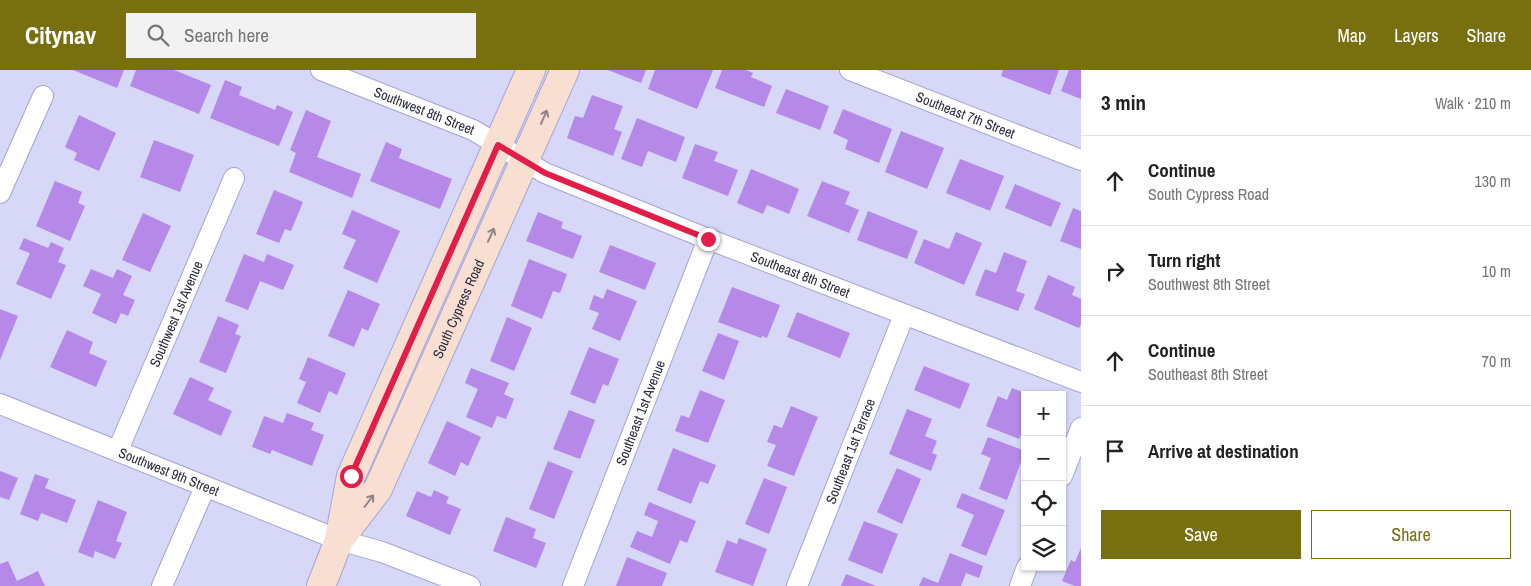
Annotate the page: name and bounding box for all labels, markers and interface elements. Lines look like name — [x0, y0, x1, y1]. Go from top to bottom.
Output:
search box — [126, 13, 476, 58]
text: Citynav — [25, 19, 96, 51]
icon: search — [144, 21, 172, 49]
text: Search here — [184, 22, 269, 48]
text: Map — [1338, 23, 1366, 48]
text: Layers — [1394, 23, 1439, 48]
text: Share — [1467, 23, 1506, 48]
street label: Southwest 8th Street — [371, 83, 477, 139]
street label: Southeast 7th Street — [913, 88, 1018, 142]
text: 3 min — [1101, 88, 1146, 117]
text: Walk · 210 m — [1435, 92, 1511, 114]
one-way arrow — [540, 110, 550, 125]
text: Continue — [1148, 157, 1216, 183]
icon: ahead — [1101, 167, 1129, 195]
text: 130 m — [1475, 170, 1511, 192]
text: South Cypress Road — [1148, 183, 1269, 205]
one-way arrow — [487, 228, 497, 243]
route end — [697, 228, 720, 251]
street label: Southeast 8th Street — [748, 247, 852, 302]
text: Turn right — [1148, 247, 1220, 273]
street label: South Cypress Road — [429, 257, 488, 361]
icon: right — [1101, 257, 1129, 285]
street label: Southwest 1st Avenue — [146, 258, 207, 370]
text: 10 m — [1482, 260, 1511, 282]
text: Southwest 8th Street — [1148, 273, 1270, 295]
text: Continue — [1148, 337, 1216, 363]
icon: ahead — [1101, 347, 1129, 375]
text: 70 m — [1482, 350, 1511, 372]
street label: Southeast 1st Avenue — [612, 357, 669, 468]
text: Southeast 8th Street — [1148, 363, 1268, 385]
map controls — [1021, 391, 1066, 571]
button: + — [1021, 391, 1066, 436]
street label: Southeast 1st Terrace — [821, 396, 879, 506]
button: − — [1021, 436, 1066, 481]
icon: arrive — [1101, 437, 1129, 465]
text: Arrive at destination — [1148, 438, 1299, 464]
street label: Southwest 9th Street — [116, 444, 222, 500]
route start — [340, 465, 363, 488]
button: locate — [1021, 481, 1066, 526]
one-way arrow — [363, 495, 374, 508]
button: Save — [1101, 510, 1301, 559]
button: Share — [1311, 510, 1511, 559]
button: layers — [1021, 526, 1066, 571]

